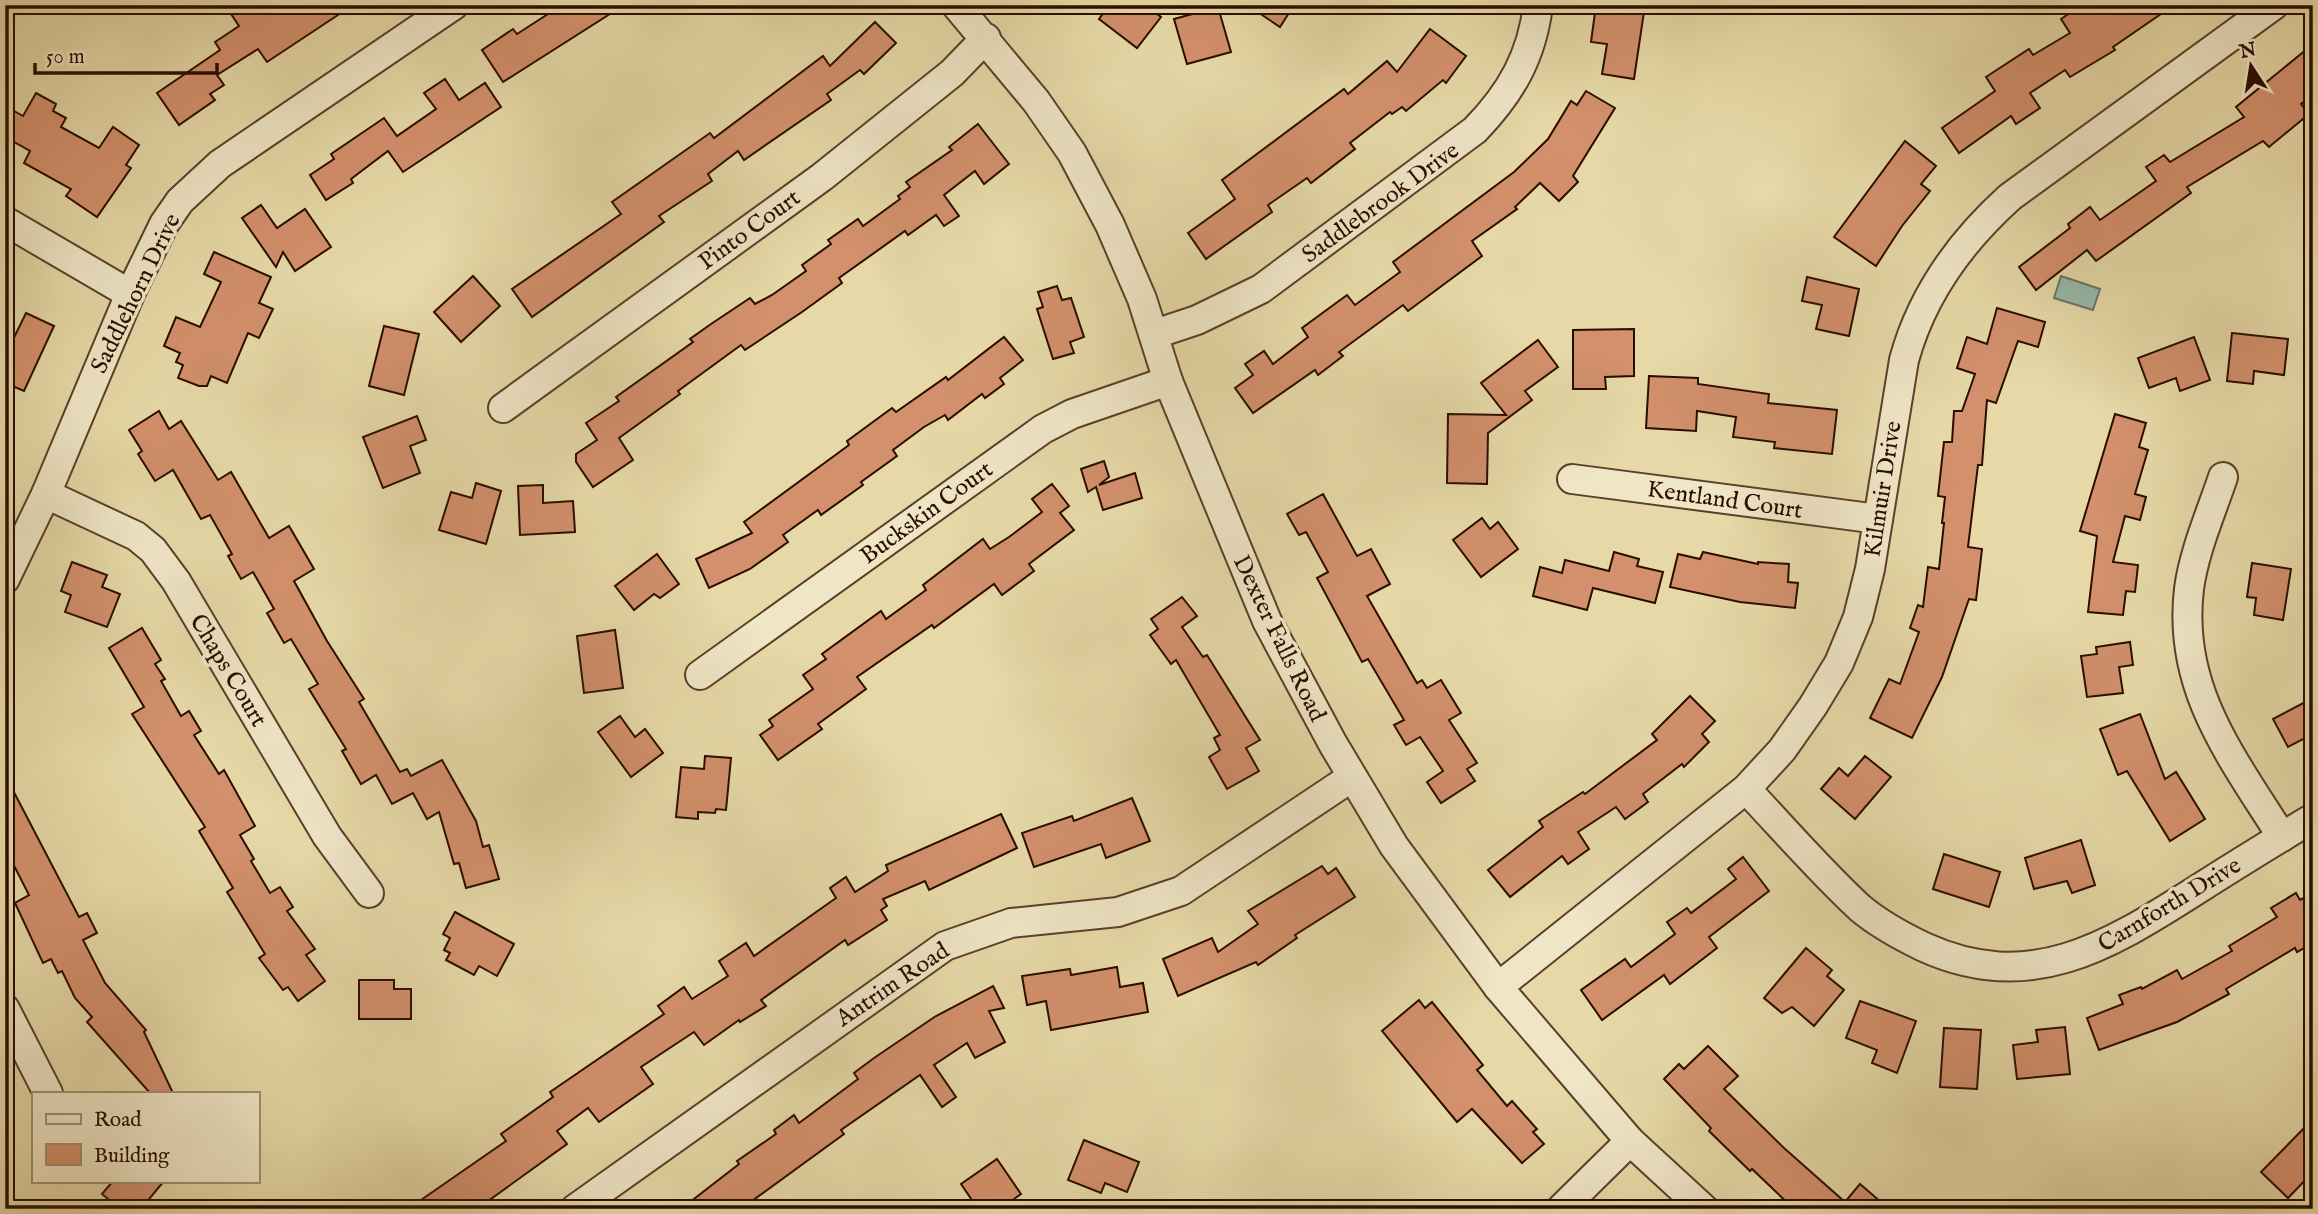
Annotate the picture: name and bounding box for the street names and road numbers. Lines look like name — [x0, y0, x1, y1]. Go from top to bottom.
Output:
street label: Saddlebrook Drive — [1296, 136, 1466, 271]
street label: Pinto Court — [693, 183, 807, 278]
street label: Saddlehorn Drive — [84, 209, 188, 379]
street label: Kilmuir Drive — [1857, 419, 1910, 560]
street label: Buckskin Court — [854, 455, 999, 572]
street label: Kentland Court — [1645, 474, 1804, 527]
street label: Dexter Falls Road — [1225, 550, 1332, 727]
street label: Chaps Court — [182, 609, 274, 733]
street label: Carnforth Drive — [2093, 850, 2247, 960]
street label: Antrim Road — [829, 936, 956, 1035]

